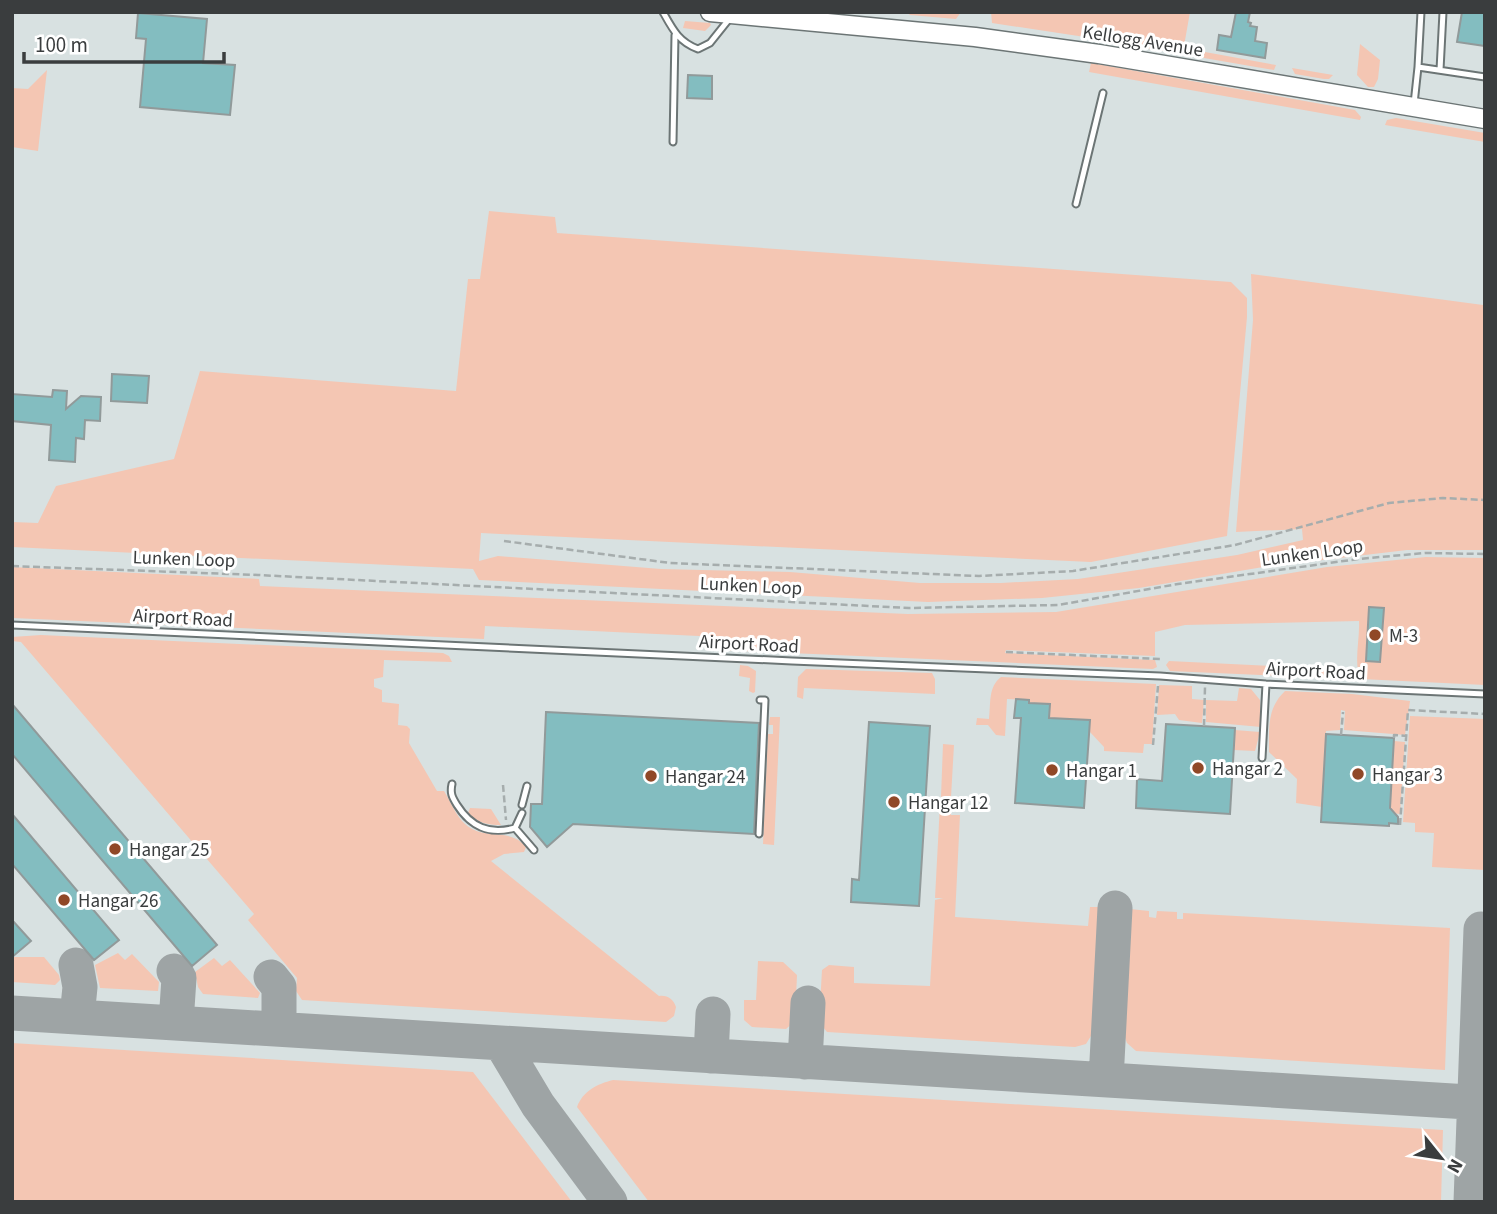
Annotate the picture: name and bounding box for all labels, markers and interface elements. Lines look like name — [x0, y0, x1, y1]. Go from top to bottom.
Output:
street label: Kellogg Avenue — [1081, 19, 1205, 64]
scale bar — [24, 21, 224, 65]
text: 100 m — [35, 30, 88, 60]
street label: Lunken Loop — [1260, 533, 1365, 574]
street label: Lunken Loop — [132, 544, 236, 575]
street label: Lunken Loop — [699, 570, 803, 603]
street label: Airport Road — [132, 602, 234, 635]
place label: M-3 — [1389, 623, 1418, 650]
marker: M-3 — [1367, 627, 1383, 643]
street label: Airport Road — [698, 628, 800, 661]
street label: Airport Road — [1265, 655, 1367, 688]
place label: Hangar 2 — [1212, 756, 1283, 783]
place label: Hangar 1 — [1066, 758, 1137, 785]
marker: Hangar 2 — [1190, 760, 1206, 776]
marker: Hangar 1 — [1044, 762, 1060, 778]
place label: Hangar 3 — [1372, 762, 1443, 789]
place label: Hangar 24 — [665, 764, 745, 791]
marker: Hangar 3 — [1350, 766, 1366, 782]
marker: Hangar 24 — [643, 768, 659, 784]
place label: Hangar 12 — [908, 790, 988, 817]
marker: Hangar 12 — [886, 794, 902, 810]
place label: Hangar 25 — [129, 837, 209, 864]
marker: Hangar 25 — [107, 841, 123, 857]
place label: Hangar 26 — [78, 888, 158, 915]
marker: Hangar 26 — [56, 892, 72, 908]
north arrow — [1406, 1123, 1476, 1193]
text: N — [1440, 1154, 1469, 1178]

